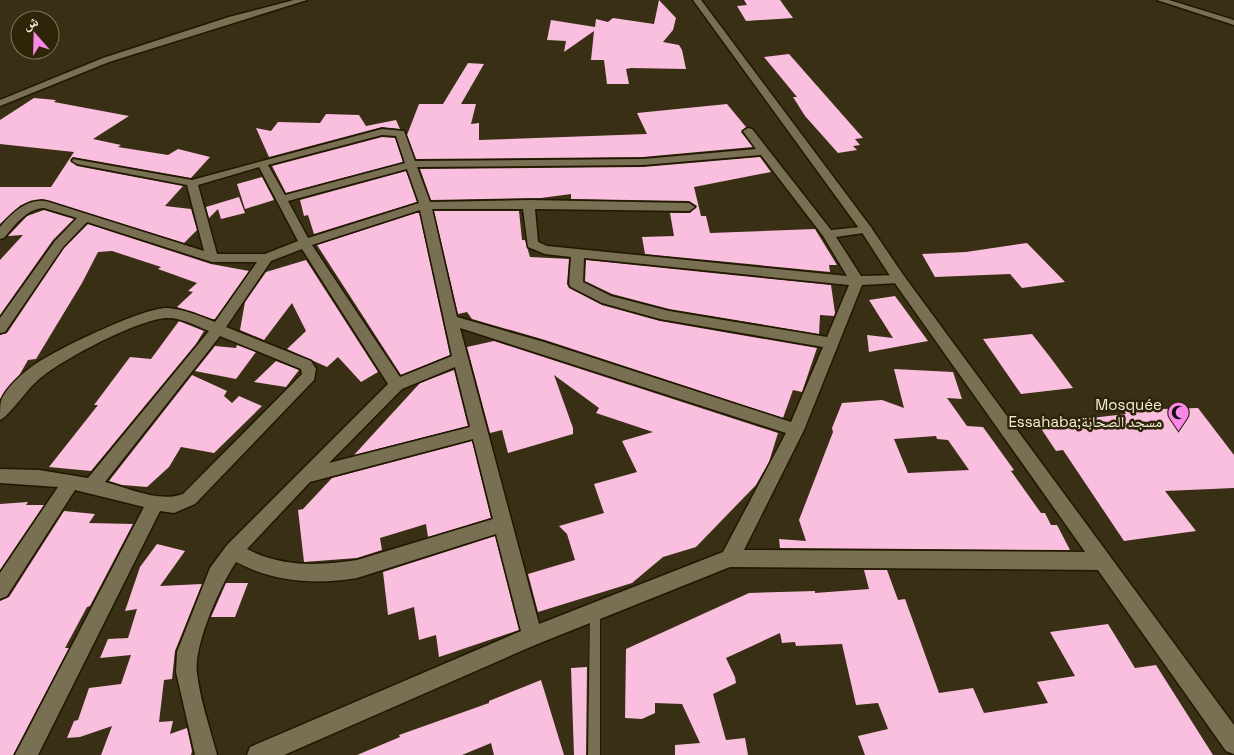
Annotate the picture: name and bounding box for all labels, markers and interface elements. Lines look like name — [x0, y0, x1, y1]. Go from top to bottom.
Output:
north arrow — [10, 10, 60, 60]
text: ش — [20, 12, 41, 34]
place label: Mosquée Essahaba;مسجد الصحابة — [1008, 395, 1162, 431]
mosque icon: Mosquée Essahaba;مسجد الصحابة — [1166, 401, 1190, 432]

